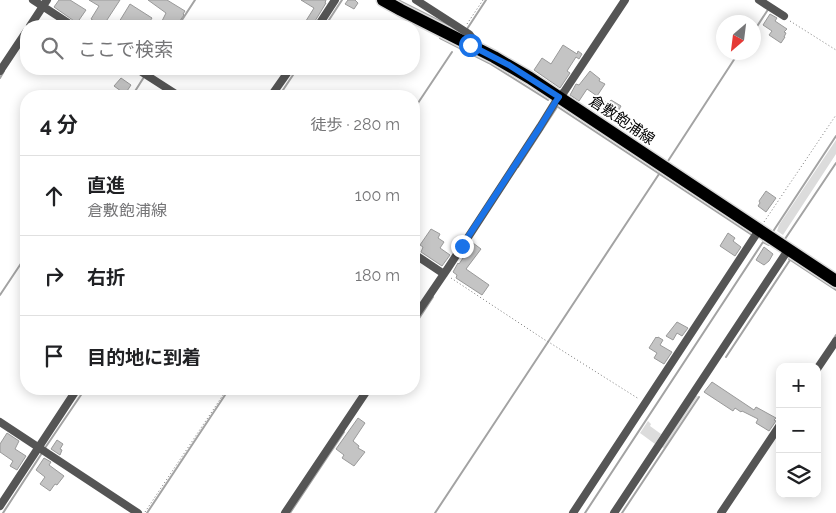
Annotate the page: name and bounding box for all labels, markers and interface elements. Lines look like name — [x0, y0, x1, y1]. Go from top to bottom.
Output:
north arrow — [716, 15, 761, 60]
search box — [20, 20, 420, 75]
icon: search — [38, 34, 66, 62]
route start — [459, 34, 482, 57]
text: ここで検索 — [78, 38, 173, 60]
street label: 倉敷飽浦線 — [586, 92, 658, 148]
text: 4 分 — [40, 112, 78, 137]
text: 徒歩 · 280 m — [310, 115, 400, 134]
text: 直進 — [87, 174, 125, 196]
icon: ahead — [40, 182, 68, 210]
text: 100 m — [355, 186, 400, 205]
text: 倉敷飽浦線 — [87, 201, 167, 220]
route end — [451, 235, 474, 258]
icon: right — [40, 262, 68, 290]
text: 右折 — [87, 266, 125, 288]
text: 180 m — [355, 266, 400, 285]
icon: arrive — [40, 342, 68, 370]
text: 目的地に到着 — [87, 346, 201, 368]
map controls — [776, 363, 821, 498]
button: + — [776, 363, 821, 408]
button: − — [776, 408, 821, 453]
button: layers — [776, 453, 821, 498]

